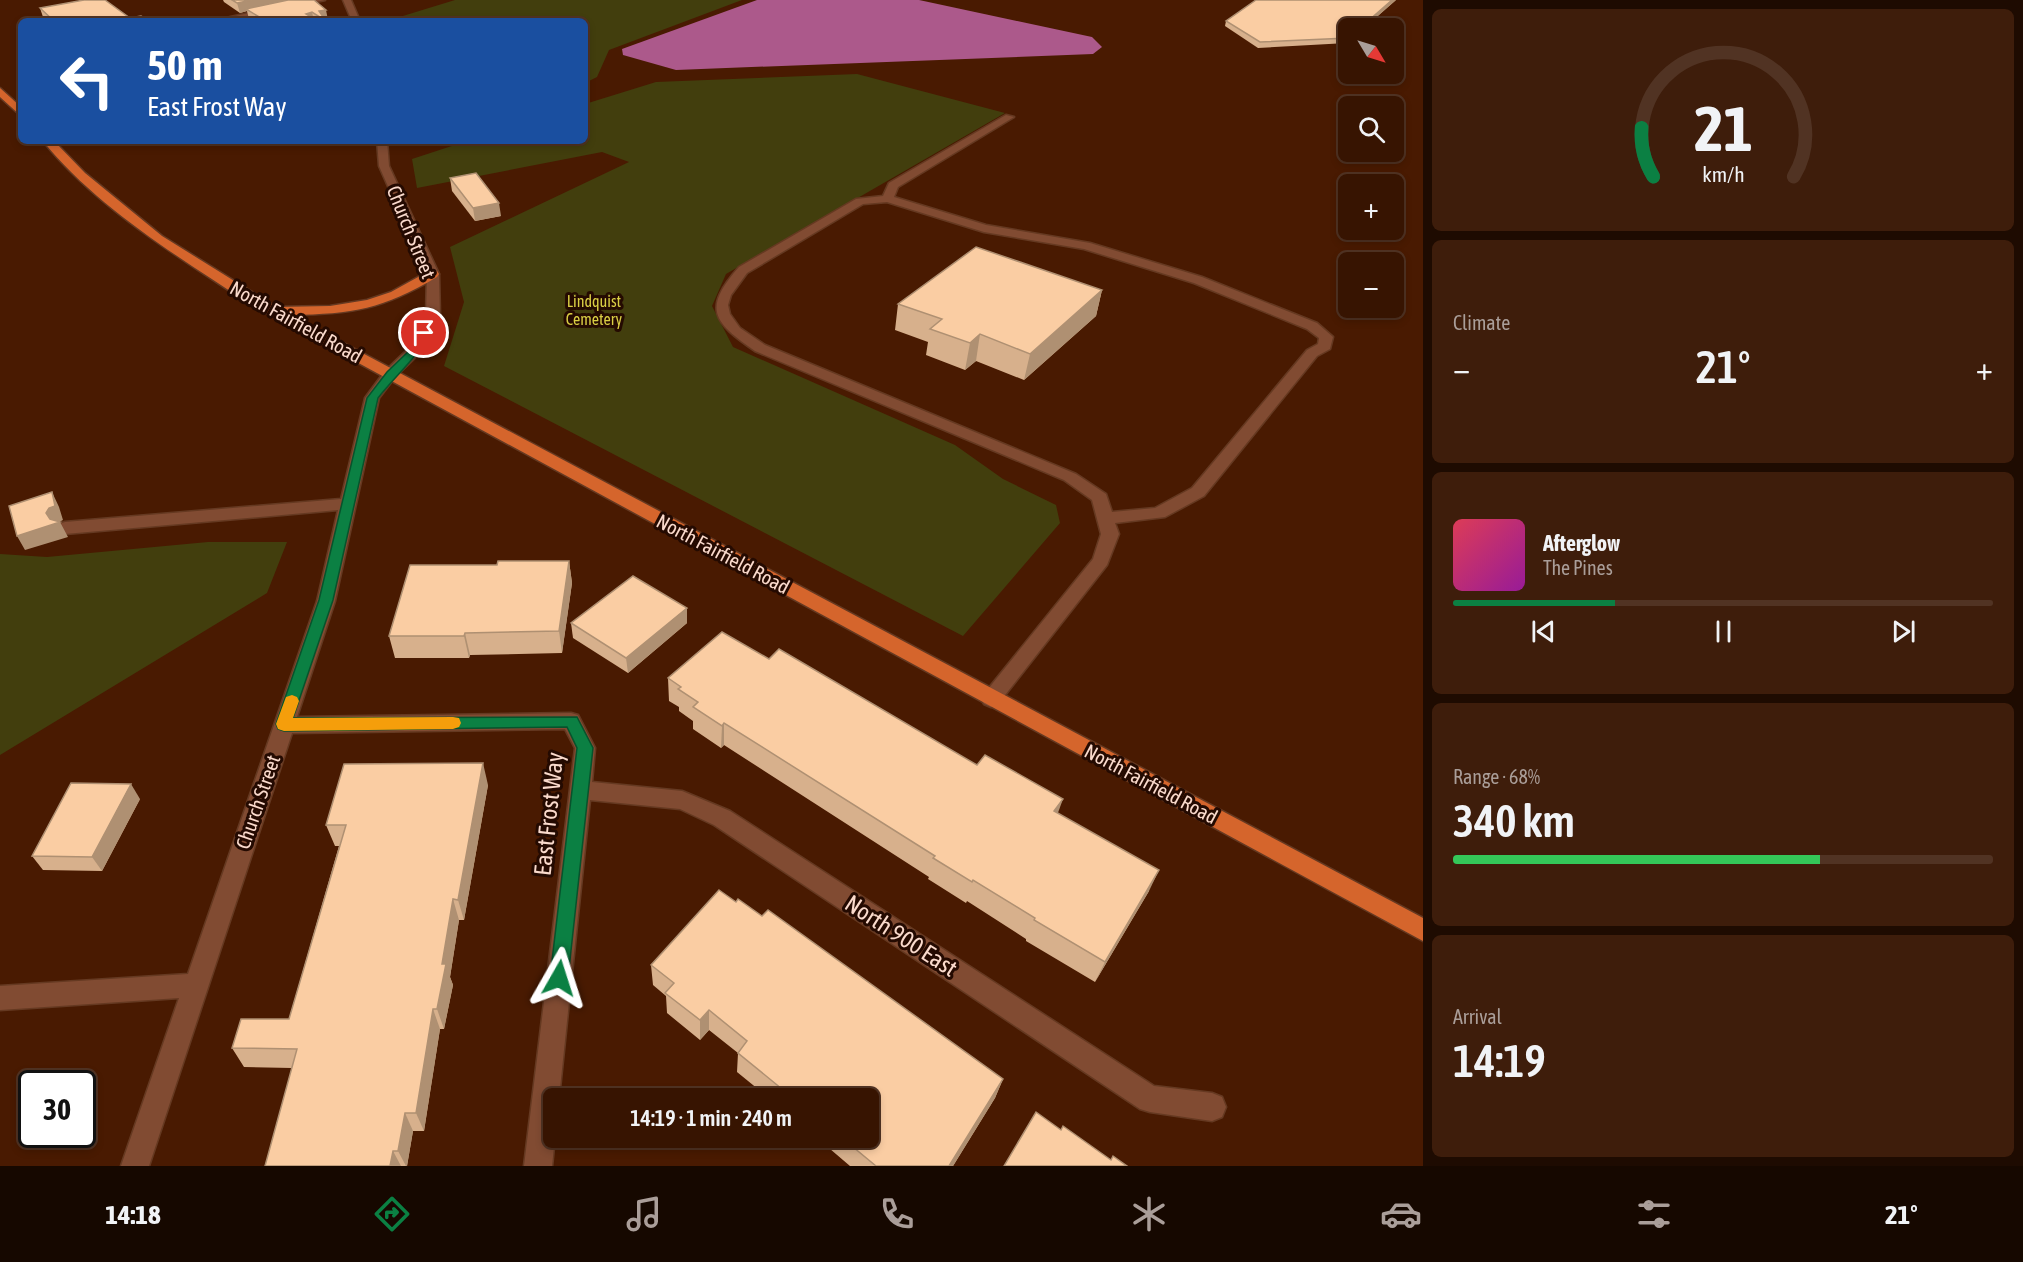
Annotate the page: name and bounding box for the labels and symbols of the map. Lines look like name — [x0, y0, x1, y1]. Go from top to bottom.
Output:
north arrow — [1338, 18, 1404, 84]
street label: Church Street — [382, 182, 441, 282]
street label: North Fairfield Road — [226, 276, 366, 367]
park label: Lindquist Cemetery — [566, 292, 623, 329]
pin — [398, 307, 449, 358]
street label: North Fairfield Road — [653, 509, 794, 598]
street label: North Fairfield Road — [1081, 739, 1222, 828]
street label: East Frost Way — [529, 751, 568, 877]
street label: Church Street — [231, 752, 284, 852]
street label: North 900 East — [840, 889, 962, 982]
position arrow — [527, 946, 591, 1010]
speed limit sign: 30 — [18, 1070, 96, 1148]

